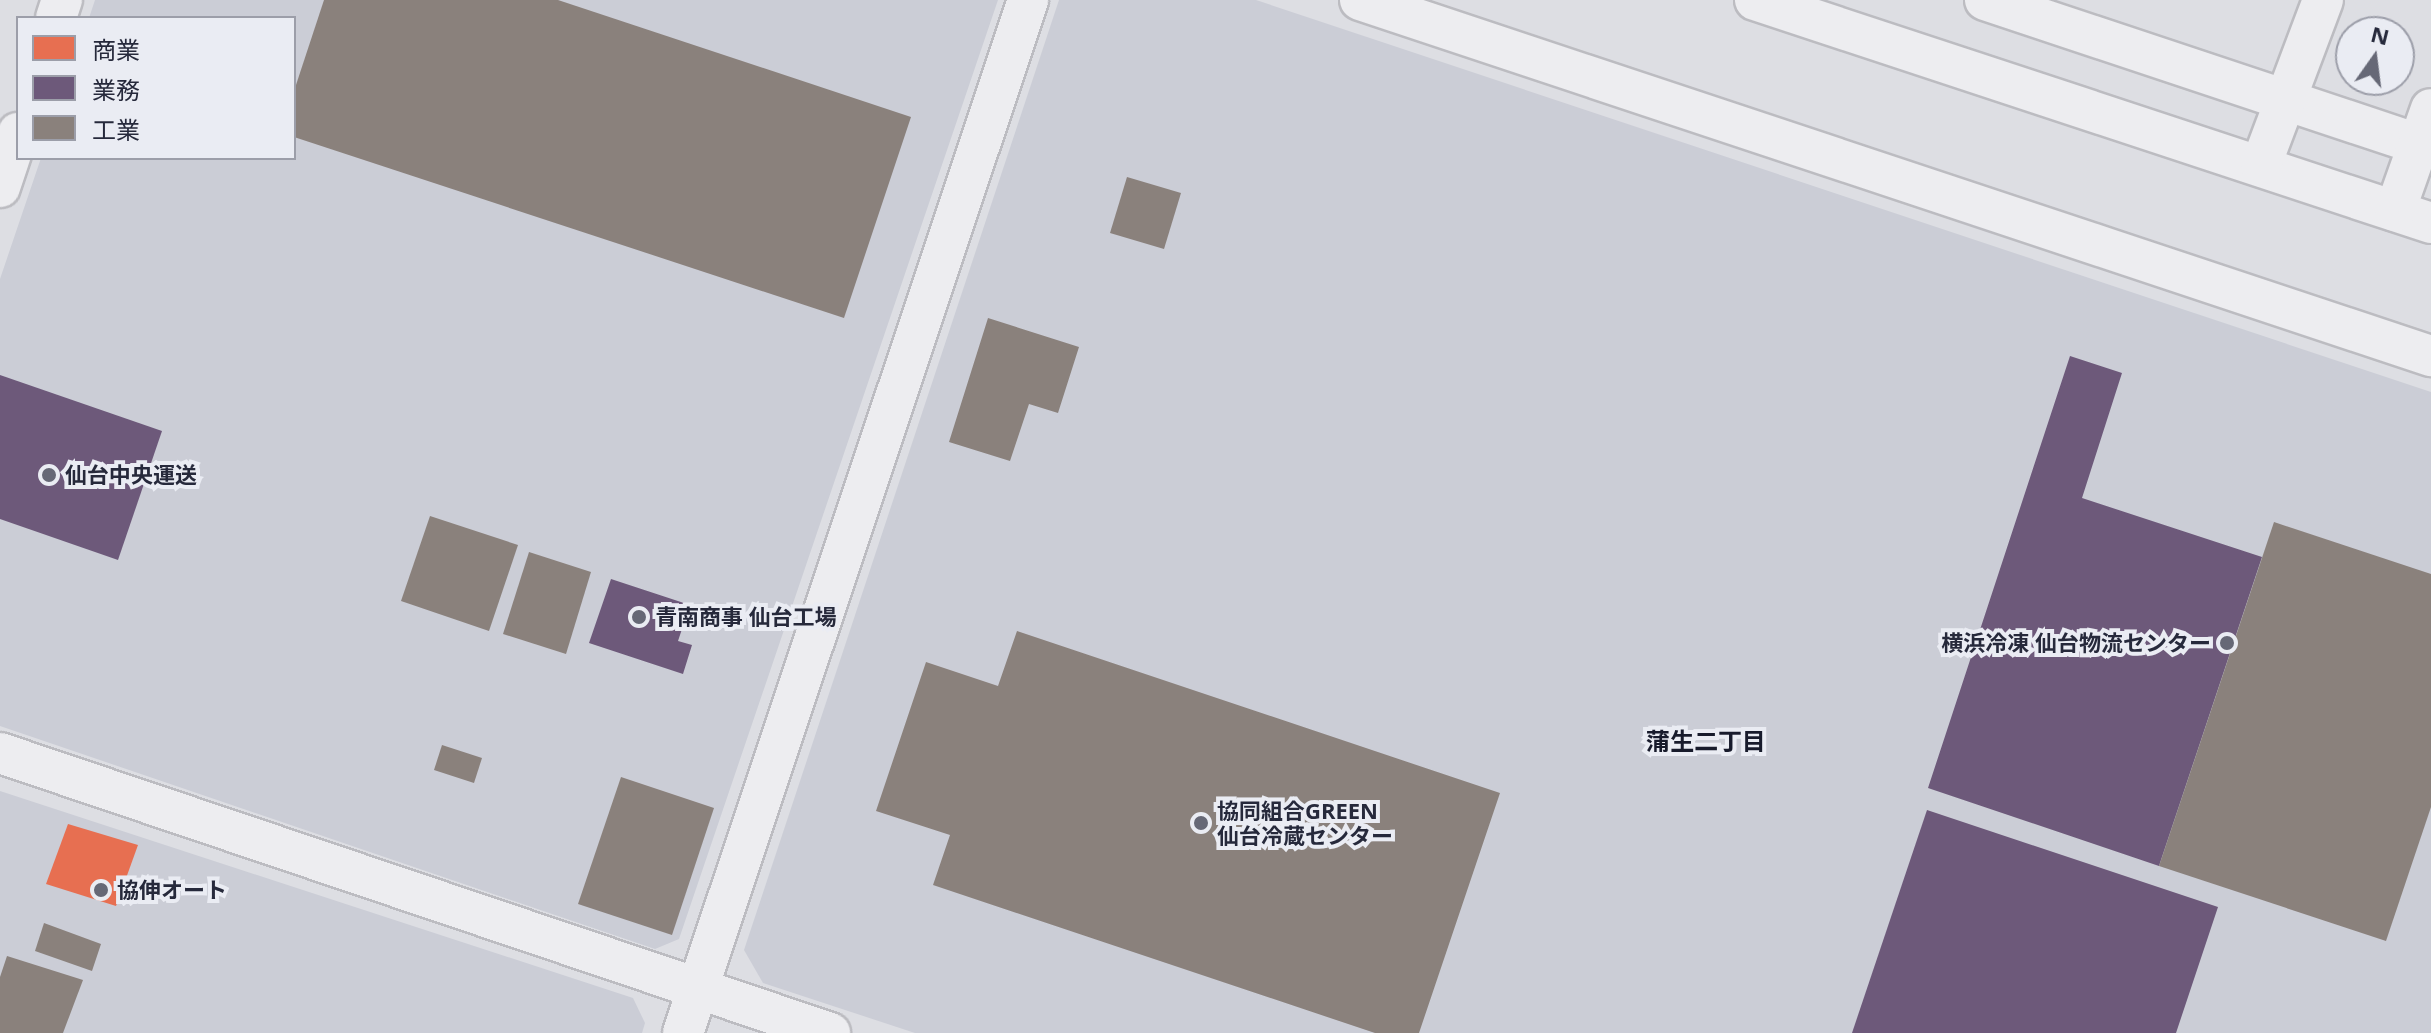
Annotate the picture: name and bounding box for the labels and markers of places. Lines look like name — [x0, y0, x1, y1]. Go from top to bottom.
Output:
place label: 仙台中央運送 — [65, 462, 197, 488]
marker: 仙台中央運送 — [40, 466, 58, 484]
place label: 青南商事 仙台工場 — [655, 604, 837, 630]
marker: 青南商事 仙台工場 — [630, 608, 648, 626]
place label: 横浜冷凍 仙台物流センター — [1941, 630, 2211, 656]
marker: 横浜冷凍 仙台物流センター — [2218, 634, 2236, 652]
place label: 協同組合GREEN 仙台冷蔵センター — [1217, 797, 1393, 848]
marker: 協同組合GREEN 仙台冷蔵センター — [1192, 814, 1210, 832]
place label: 協伸オート — [117, 877, 227, 903]
marker: 協伸オート — [92, 881, 110, 899]

